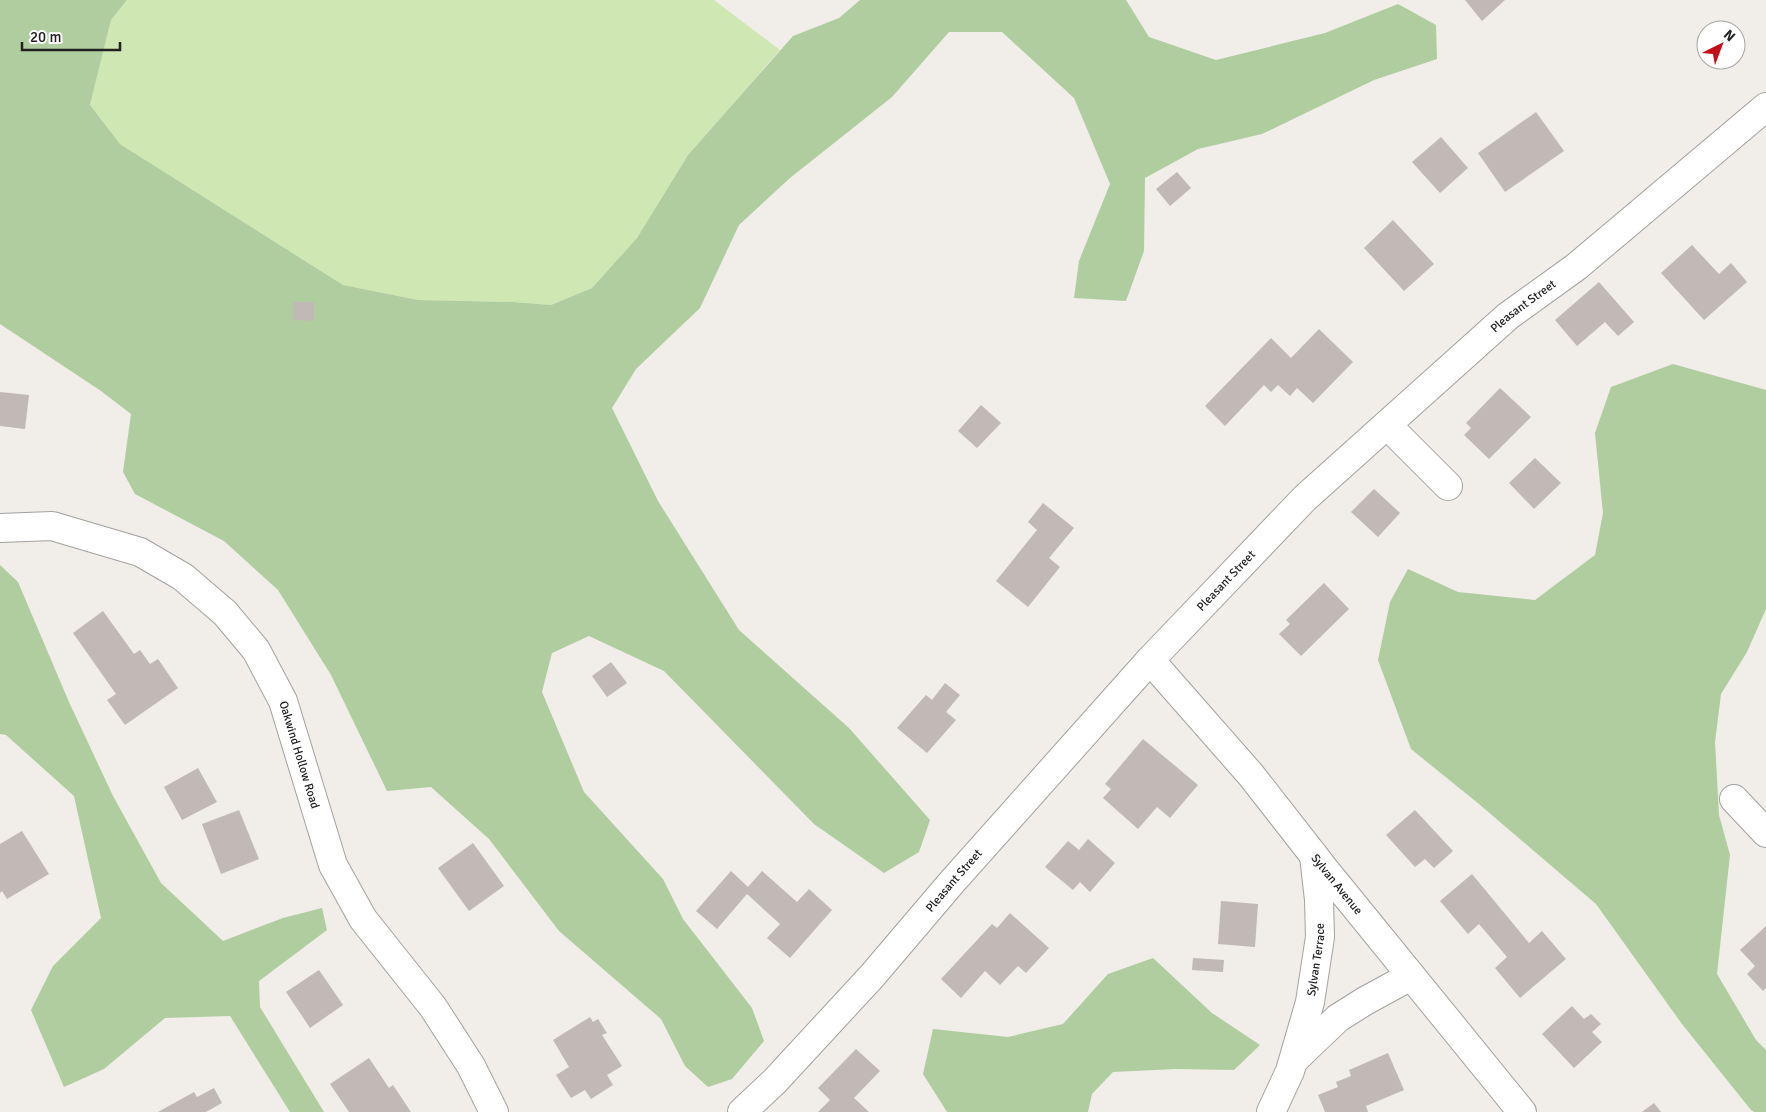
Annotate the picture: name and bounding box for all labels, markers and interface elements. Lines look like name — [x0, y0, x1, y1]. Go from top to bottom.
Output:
scale bar — [22, 20, 120, 52]
north arrow — [1696, 20, 1746, 70]
text: N — [1720, 26, 1739, 45]
text: 20 m — [30, 28, 61, 46]
street label: Pleasant Street — [1488, 277, 1559, 336]
street label: Pleasant Street — [1194, 547, 1259, 614]
street label: Oakwind Hollow Road — [275, 699, 322, 811]
street label: Pleasant Street — [923, 846, 986, 915]
street label: Sylvan Avenue — [1308, 851, 1366, 918]
street label: Sylvan Terrace — [1304, 923, 1328, 997]

